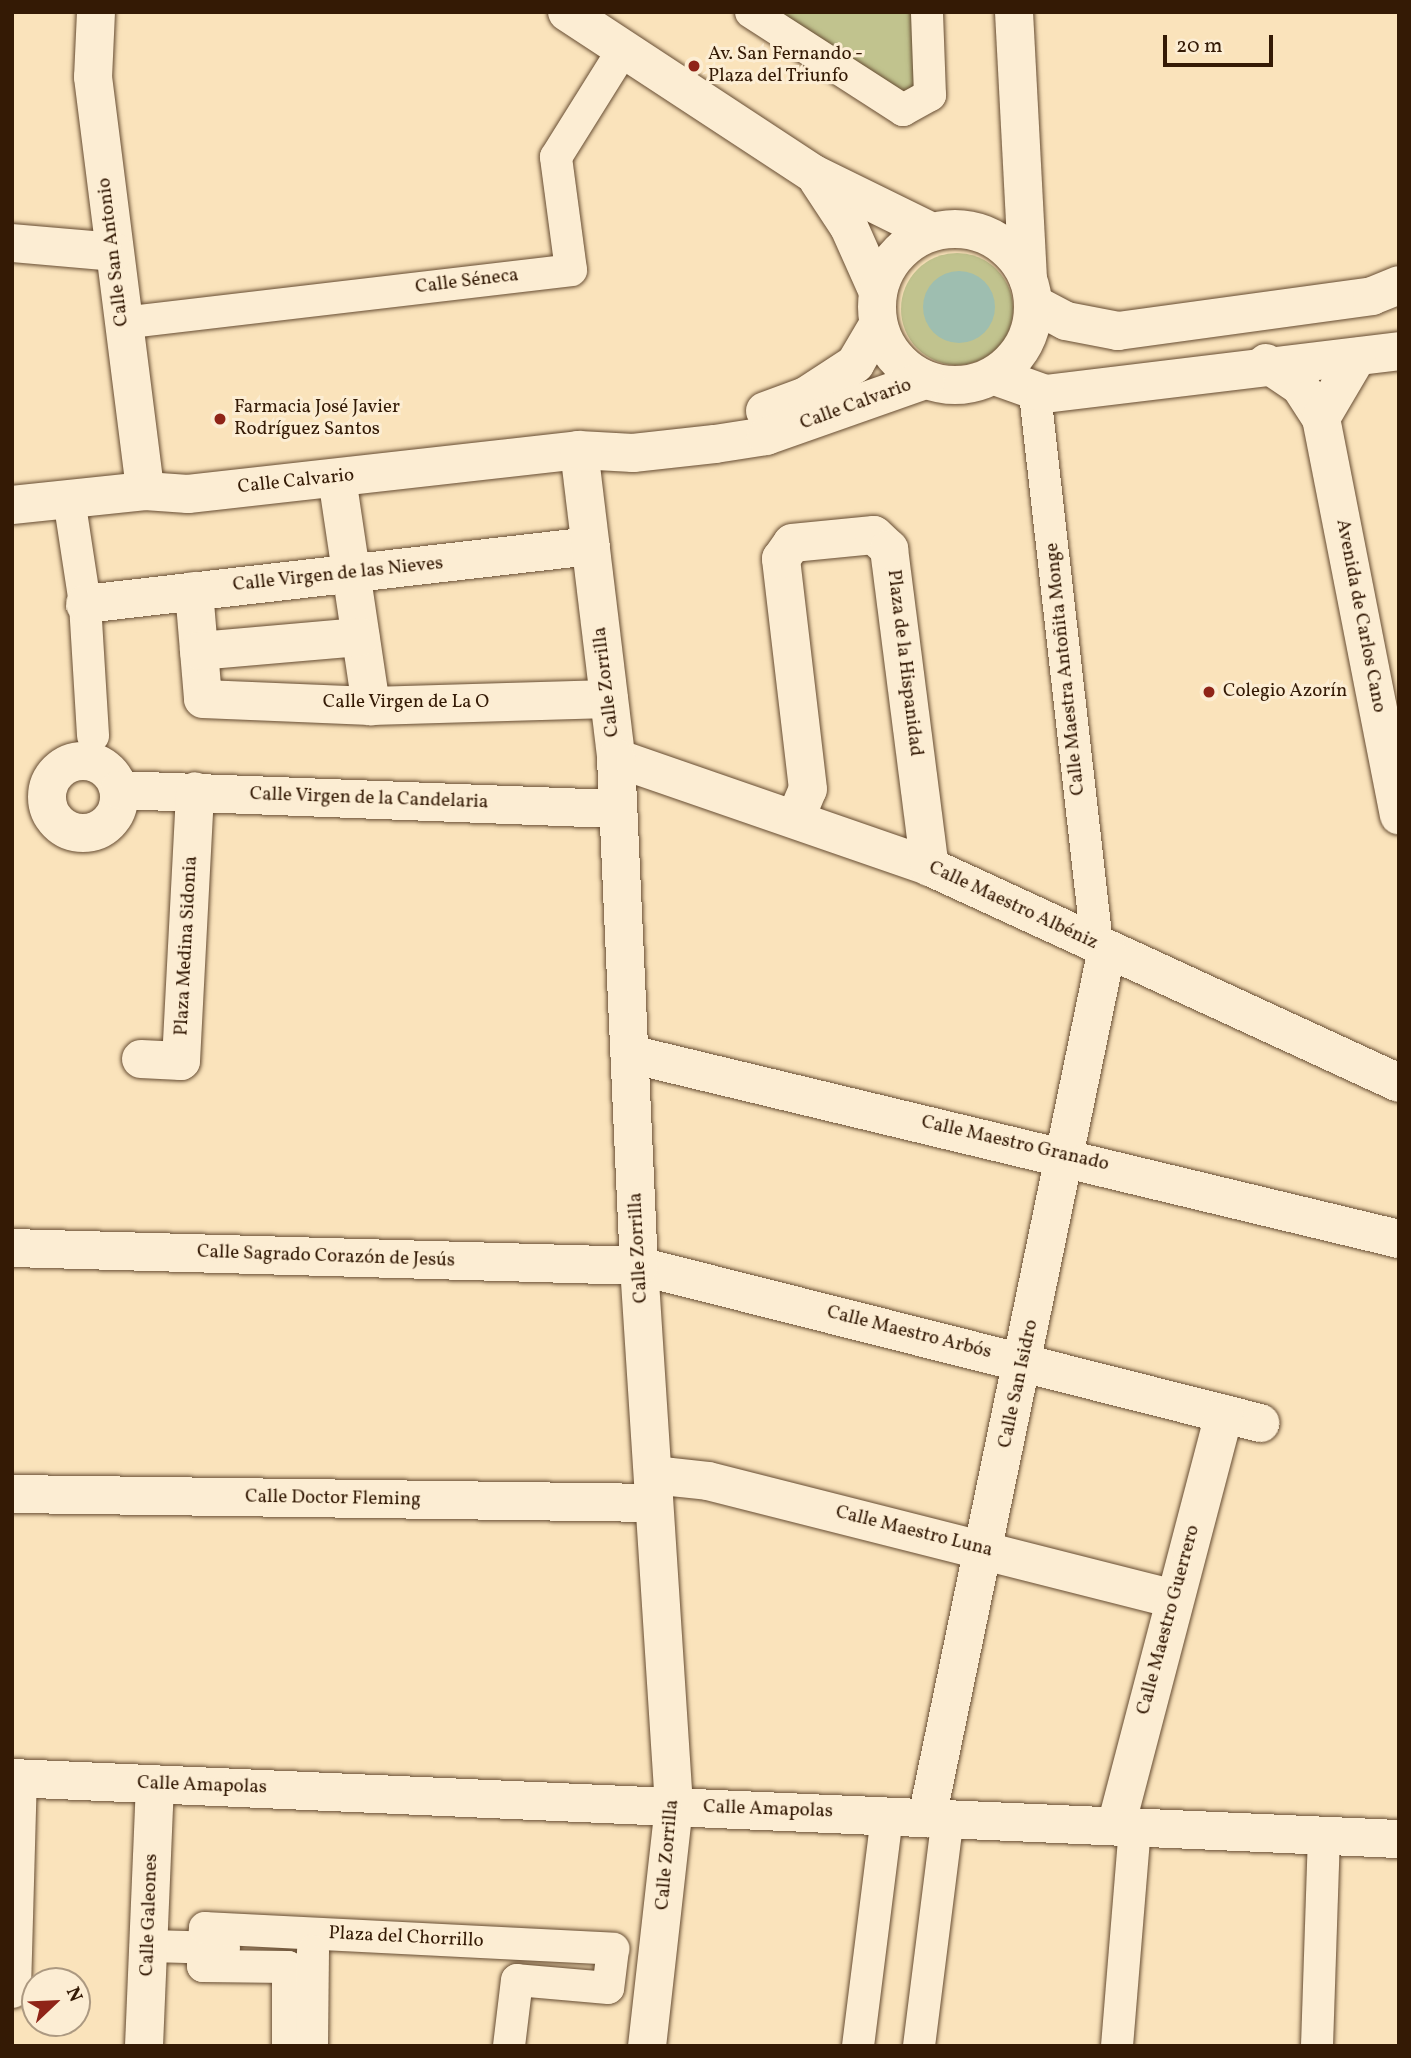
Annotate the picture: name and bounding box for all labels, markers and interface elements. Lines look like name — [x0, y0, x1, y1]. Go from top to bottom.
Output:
scale bar — [1166, 21, 1276, 65]
text: 20 m — [1176, 32, 1222, 61]
place label: Av. San Fernando - Plaza del Triunfo — [708, 44, 863, 88]
marker: Av. San Fernando - Plaza del Triunfo — [686, 58, 702, 74]
street label: Calle San Antonio — [94, 176, 134, 328]
street label: Calle Séneca — [414, 264, 520, 300]
street label: Calle Calvario — [797, 374, 915, 436]
place label: Farmacia José Javier Rodríguez Santos — [234, 397, 400, 441]
marker: Farmacia José Javier Rodríguez Santos — [212, 411, 228, 427]
street label: Calle Calvario — [237, 465, 355, 499]
street label: Avenida de Carlos Cano — [1330, 517, 1390, 715]
street label: Calle Maestra Antoñita Monge — [1041, 542, 1091, 796]
street label: Calle Virgen de las Nieves — [231, 553, 445, 597]
street label: Plaza de la Hispanidad — [881, 568, 927, 758]
street label: Calle Zorrilla — [589, 626, 625, 738]
place label: Colegio Azorín — [1223, 681, 1347, 703]
marker: Colegio Azorín — [1201, 684, 1217, 700]
street label: Calle Virgen de La O — [323, 692, 489, 714]
street label: Calle Virgen de la Candelaria — [249, 783, 489, 815]
street label: Plaza Medina Sidonia — [171, 856, 203, 1036]
street label: Calle Maestro Albéniz — [925, 857, 1101, 955]
street label: Calle Maestro Granado — [919, 1111, 1111, 1177]
street label: Calle Zorrilla — [625, 1192, 653, 1304]
street label: Calle Sagrado Corazón de Jesús — [197, 1241, 455, 1273]
street label: Calle Maestro Arbós — [824, 1302, 994, 1364]
street label: Calle San Isidro — [994, 1318, 1044, 1450]
street label: Calle Doctor Fleming — [245, 1486, 421, 1512]
street label: Calle Maestro Luna — [833, 1501, 995, 1563]
street label: Calle Maestro Guerrero — [1133, 1523, 1205, 1717]
street label: Calle Amapolas — [137, 1772, 267, 1800]
street label: Calle Amapolas — [703, 1796, 833, 1824]
street label: Calle Zorrilla — [652, 1799, 684, 1911]
street label: Calle Galeones — [136, 1853, 164, 1977]
street label: Plaza del Chorrillo — [328, 1923, 484, 1953]
north arrow — [21, 1967, 91, 2037]
text: N — [59, 1983, 88, 2006]

